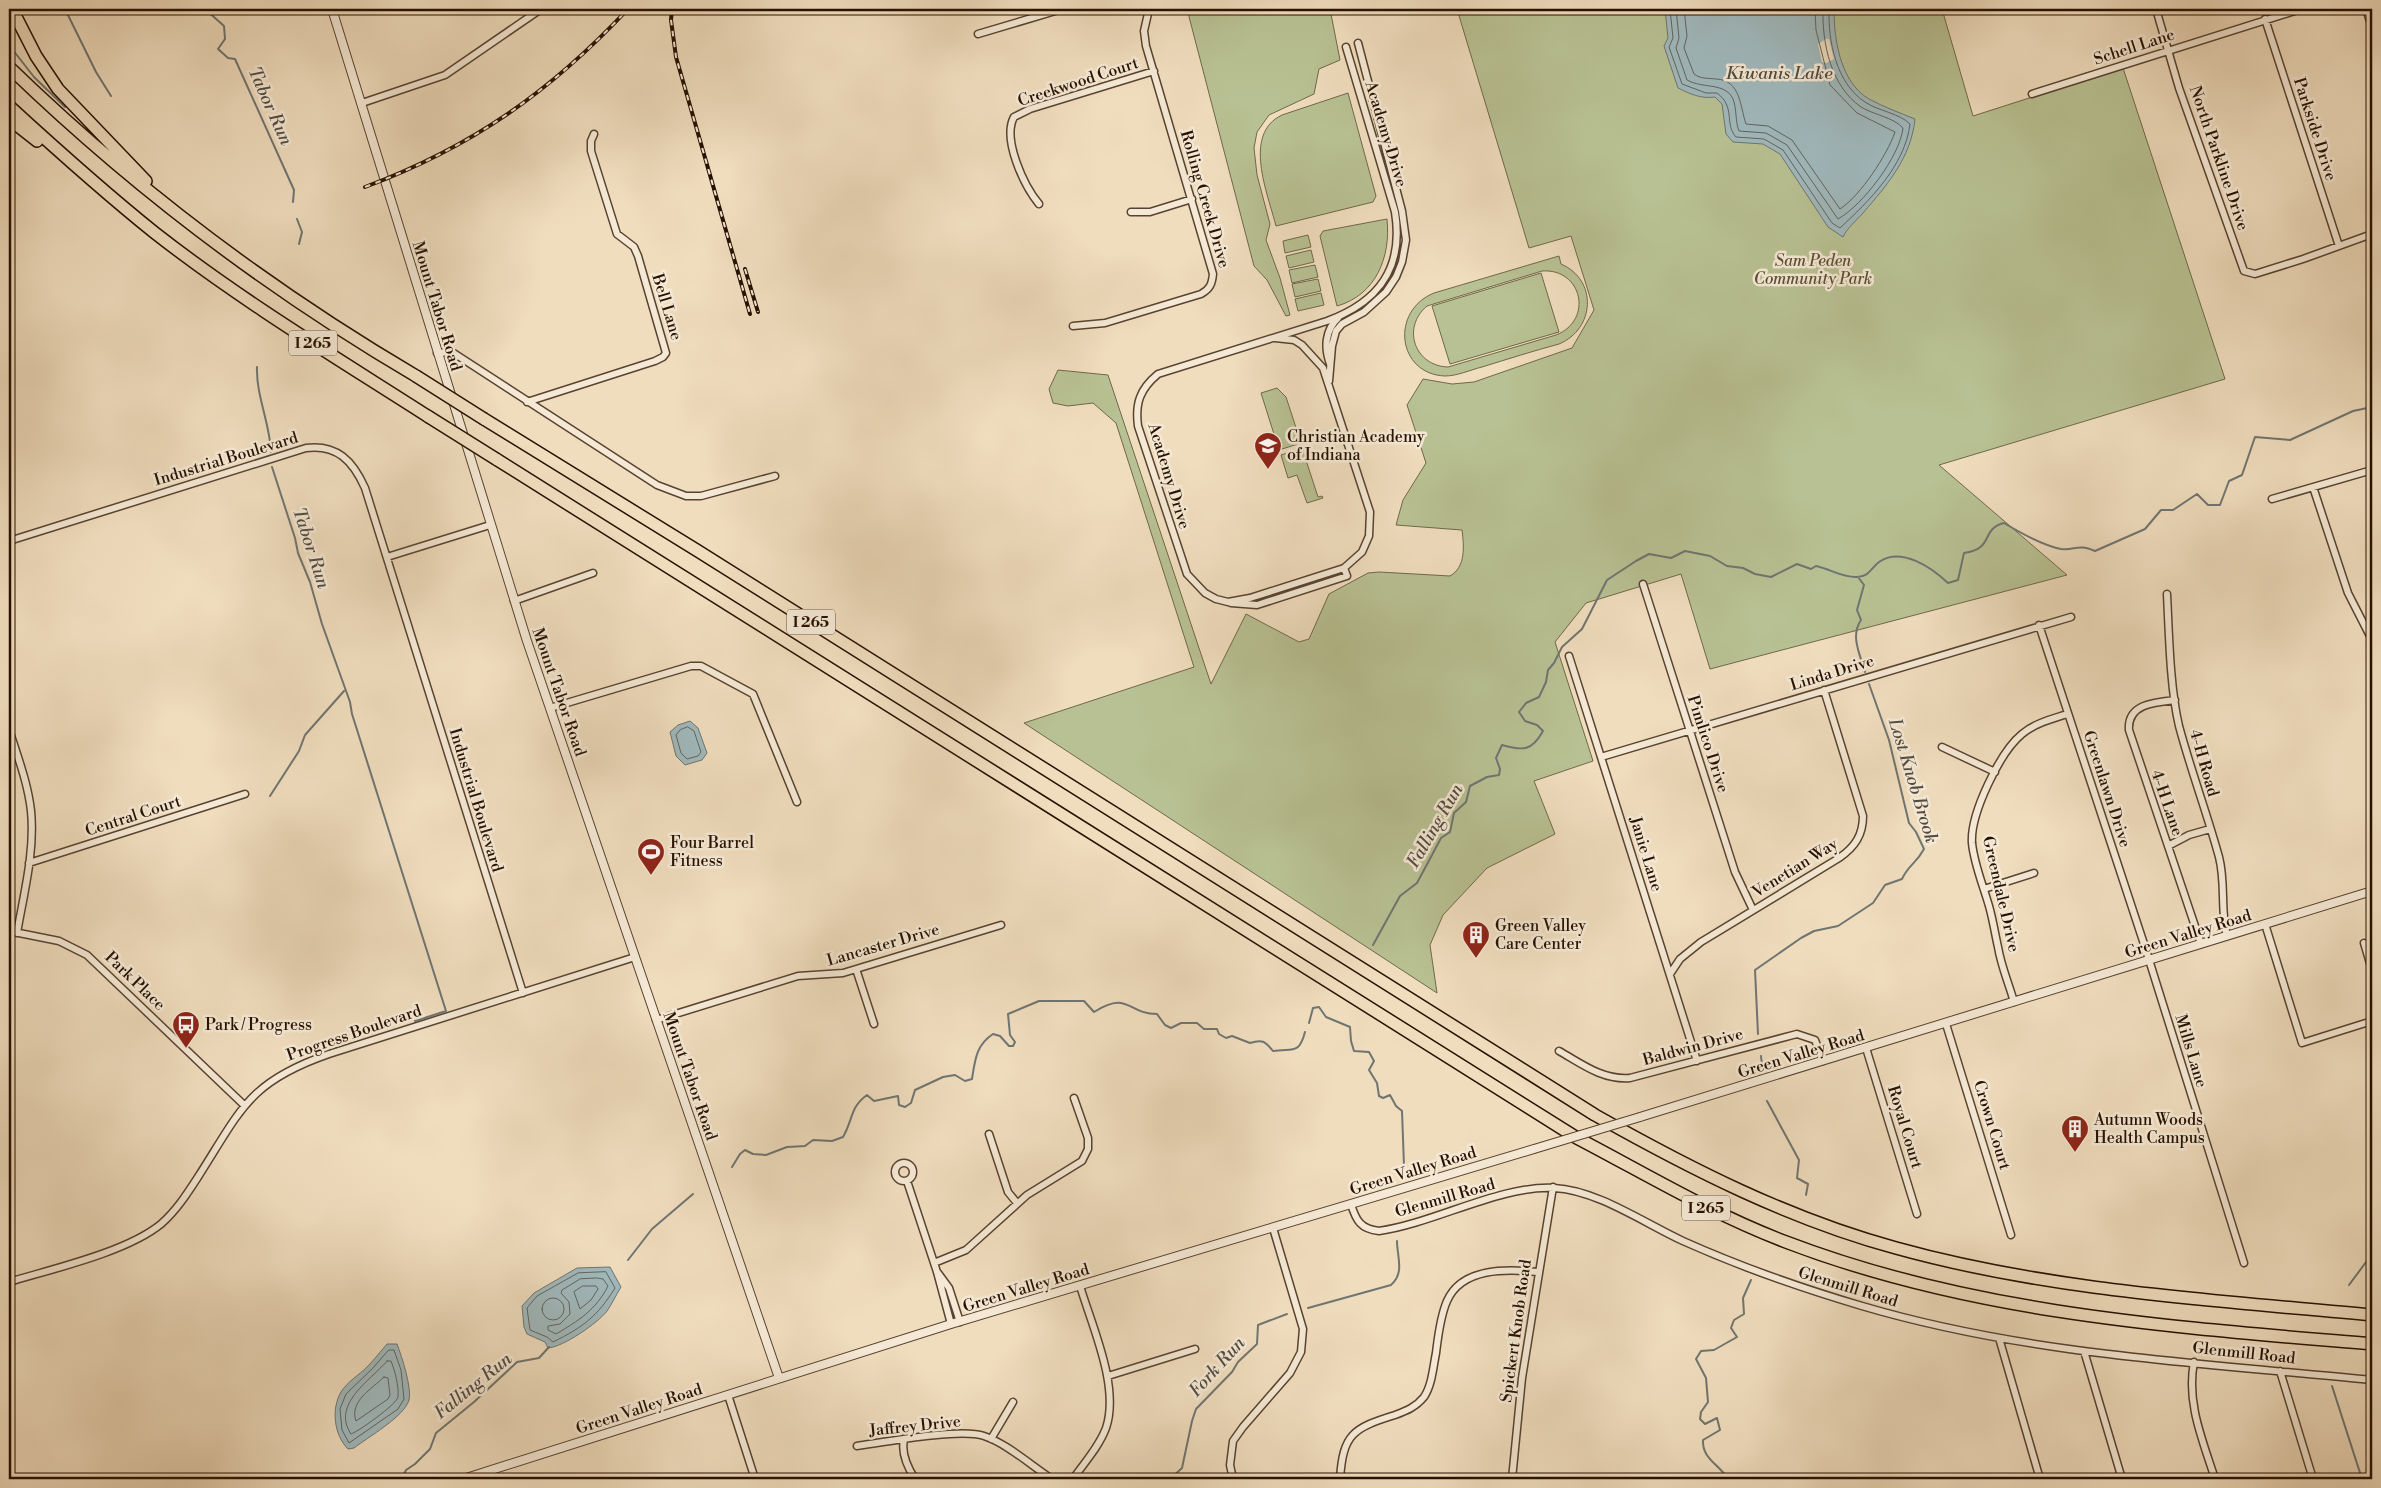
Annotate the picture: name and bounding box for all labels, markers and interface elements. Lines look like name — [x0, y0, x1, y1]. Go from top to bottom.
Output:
street label: Schell Lane — [2091, 25, 2177, 69]
street label: Creekwood Court — [1015, 53, 1141, 111]
water label: Kiwanis Lake — [1725, 62, 1833, 85]
water label: Tabor Run — [242, 63, 298, 150]
street label: Parkside Drive — [2289, 75, 2341, 183]
street label: Academy Drive — [1360, 78, 1412, 189]
street label: North Parkline Drive — [2185, 83, 2253, 233]
street label: Rolling Creek Drive — [1176, 128, 1234, 270]
street label: Mount Tabor Road — [408, 239, 466, 373]
park label: Sam Peden Community Park — [1754, 251, 1872, 289]
street label: Bell Lane — [647, 270, 687, 343]
road number: I 265 — [289, 330, 337, 356]
street label: Academy Drive — [1143, 420, 1195, 531]
place label: Christian Academy of Indiana — [1287, 427, 1425, 465]
street label: Industrial Boulevard — [152, 428, 300, 490]
school or university icon: Christian Academy of Indiana — [1253, 431, 1283, 470]
water label: Tabor Run — [287, 505, 335, 592]
road number: I 265 — [787, 610, 835, 634]
street label: Mount Tabor Road — [528, 625, 590, 759]
street label: Linda Drive — [1788, 651, 1876, 695]
street label: Pimlico Drive — [1683, 693, 1733, 795]
water label: Lost Knob Brook — [1883, 715, 1943, 846]
street label: Industrial Boulevard — [445, 726, 507, 874]
street label: 4-H Road — [2185, 727, 2223, 799]
street label: Greenlawn Drive — [2079, 728, 2135, 850]
street label: 4-H Lane — [2146, 767, 2188, 839]
water label: Falling Run — [1402, 779, 1469, 872]
street label: Central Court — [83, 791, 184, 841]
street label: Janie Lane — [1625, 813, 1667, 894]
place label: Four Barrel Fitness — [670, 833, 754, 871]
street label: Venetian Way — [1748, 834, 1842, 903]
street label: Greendale Drive — [1978, 834, 2024, 954]
sports icon: Four Barrel Fitness — [636, 837, 666, 876]
street label: Green Valley Road — [2122, 905, 2254, 963]
place label: Green Valley Care Center — [1495, 916, 1586, 954]
street label: Lancaster Drive — [824, 919, 942, 971]
building icon: Green Valley Care Center — [1461, 920, 1491, 959]
street label: Park Place — [101, 947, 169, 1015]
street label: Progress Boulevard — [284, 1001, 424, 1065]
street label: Mount Tabor Road — [659, 1009, 721, 1143]
bus stop icon: Park / Progress — [171, 1010, 201, 1049]
street label: Mills Lane — [2170, 1012, 2212, 1090]
place label: Park / Progress — [205, 1015, 312, 1035]
street label: Baldwin Drive — [1640, 1024, 1745, 1070]
street label: Green Valley Road — [1735, 1025, 1867, 1083]
street label: Crown Court — [1969, 1078, 2015, 1172]
street label: Royal Court — [1883, 1083, 1927, 1171]
place label: Autumn Woods Health Campus — [2093, 1110, 2205, 1148]
building icon: Autumn Woods Health Campus — [2060, 1114, 2090, 1153]
street label: Green Valley Road — [1347, 1142, 1479, 1200]
street label: Glenmill Road — [1393, 1174, 1497, 1222]
road number: I 265 — [1682, 1196, 1730, 1220]
street label: Spickert Knob Road — [1496, 1258, 1536, 1404]
street label: Green Valley Road — [960, 1259, 1092, 1317]
street label: Glenmill Road — [1796, 1262, 1900, 1312]
water label: Fork Run — [1184, 1331, 1251, 1402]
street label: Glenmill Road — [2192, 1338, 2296, 1368]
water label: Falling Run — [429, 1347, 517, 1424]
street label: Green Valley Road — [573, 1379, 705, 1439]
street label: Jaffrey Drive — [867, 1411, 962, 1441]

